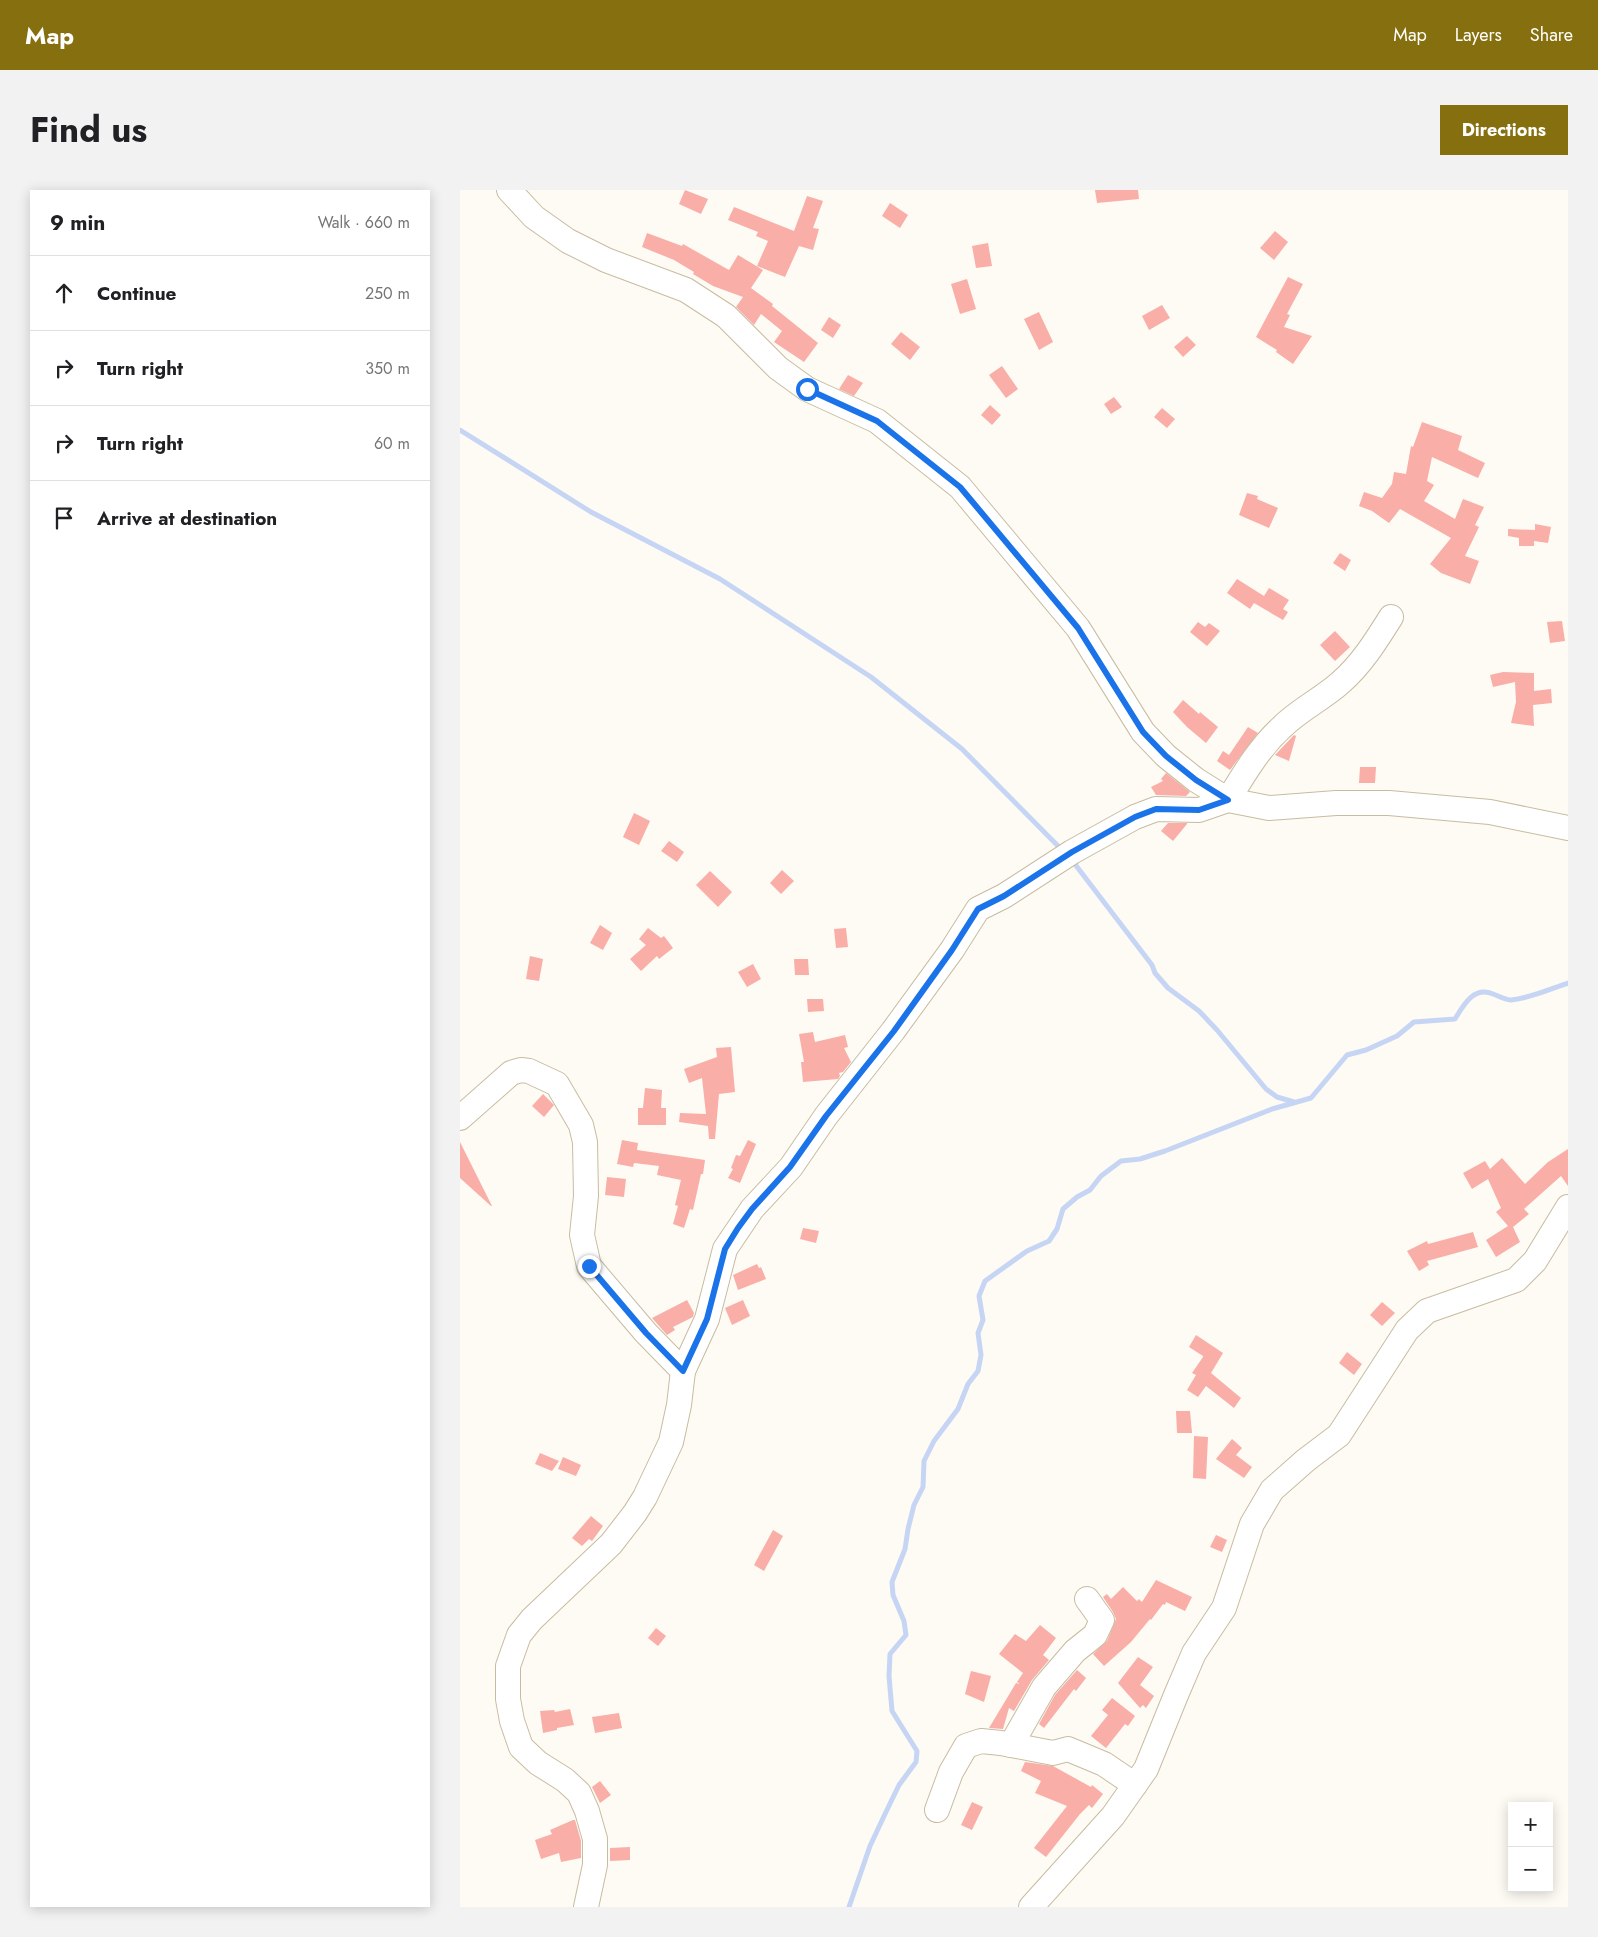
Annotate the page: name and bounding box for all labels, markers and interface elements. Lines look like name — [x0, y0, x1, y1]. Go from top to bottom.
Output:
text: Map — [25, 18, 74, 53]
text: Map — [1393, 22, 1427, 48]
text: Layers — [1455, 22, 1502, 48]
text: Share — [1530, 22, 1573, 48]
text: Find us — [30, 105, 147, 155]
button: Directions — [1440, 105, 1568, 155]
text: 9 min — [50, 208, 105, 238]
text: Walk · 660 m — [318, 211, 410, 234]
icon: ahead — [50, 279, 78, 307]
text: Continue — [97, 280, 176, 307]
text: 250 m — [365, 282, 410, 305]
icon: right — [50, 354, 78, 382]
text: Turn right — [97, 355, 183, 382]
text: 350 m — [365, 357, 410, 380]
route start — [796, 378, 819, 401]
icon: right — [50, 429, 78, 457]
text: Turn right — [97, 430, 183, 457]
text: 60 m — [374, 432, 410, 455]
icon: arrive — [50, 504, 78, 532]
text: Arrive at destination — [97, 505, 277, 532]
route end — [578, 1255, 601, 1278]
map controls — [1508, 1802, 1553, 1892]
button: + — [1508, 1802, 1553, 1847]
button: − — [1508, 1847, 1553, 1892]

